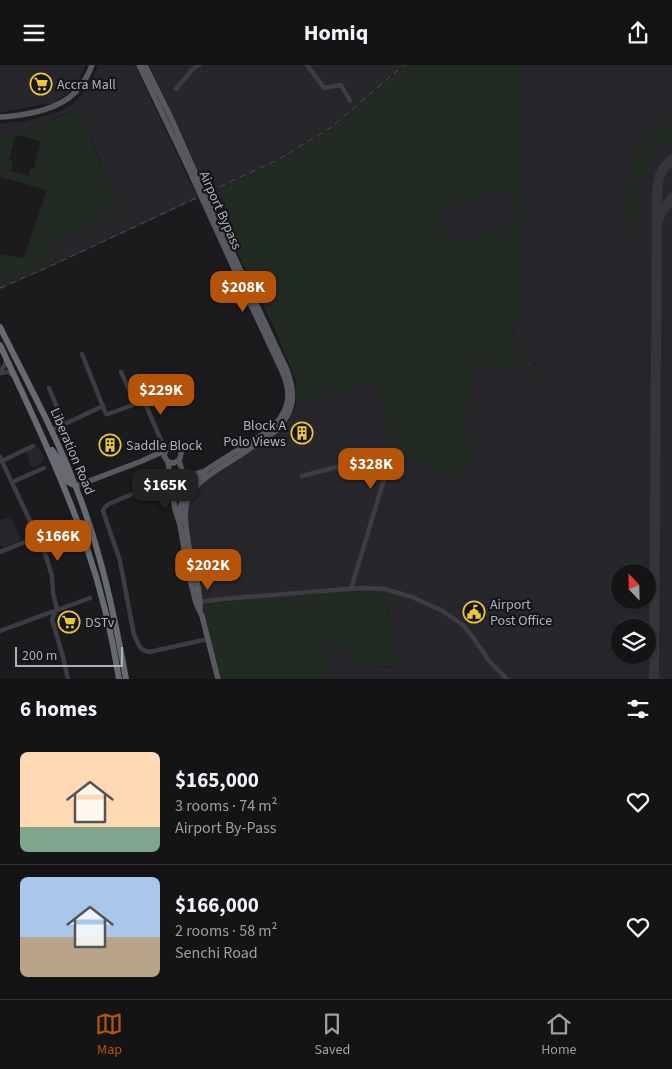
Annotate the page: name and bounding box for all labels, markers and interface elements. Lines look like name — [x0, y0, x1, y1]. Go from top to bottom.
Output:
text: Homiq — [304, 17, 368, 49]
icon: menu — [20, 19, 48, 47]
icon: share — [624, 19, 652, 47]
supermarket icon: Accra Mall — [29, 72, 53, 96]
place label: Accra Mall — [57, 75, 116, 95]
street label: Airport Bypass — [194, 168, 246, 253]
pin: $208K — [208, 271, 278, 313]
text: $208K — [221, 276, 265, 298]
pin: $229K — [126, 373, 196, 416]
text: $229K — [139, 379, 183, 401]
street label: Liberation Road — [45, 405, 99, 498]
place label: Block A Polo Views — [223, 416, 286, 452]
building icon: Block A Polo Views — [290, 421, 314, 445]
building icon: Saddle Block — [98, 433, 122, 457]
place label: Saddle Block — [126, 436, 202, 456]
pin: $328K — [336, 447, 406, 490]
text: $328K — [349, 453, 393, 475]
pin: $165K — [130, 469, 200, 511]
text: $165K — [143, 474, 187, 496]
pin: $166K — [23, 519, 93, 562]
text: $166K — [36, 525, 80, 547]
pin: $202K — [173, 549, 243, 591]
text: $202K — [186, 554, 230, 576]
north arrow — [611, 564, 656, 609]
map controls — [611, 564, 656, 664]
place label: Airport Post Office — [490, 595, 552, 631]
public building icon: Airport Post Office — [462, 600, 486, 624]
supermarket icon: DSTv — [57, 610, 81, 634]
place label: DSTv — [85, 613, 115, 633]
button: layers — [611, 619, 656, 664]
scale bar — [15, 644, 122, 667]
text: 200 m — [22, 646, 57, 666]
text: 6 homes — [20, 694, 97, 724]
icon: filters — [624, 695, 652, 723]
text: $165,000 — [175, 765, 259, 795]
icon: home — [60, 772, 120, 832]
icon: heart — [624, 788, 652, 816]
text: 3 rooms · 74 m² — [175, 795, 277, 817]
text: Airport By-Pass — [175, 817, 276, 839]
text: $166,000 — [175, 890, 259, 920]
icon: home — [60, 897, 120, 957]
icon: heart — [624, 913, 652, 941]
text: 2 rooms · 58 m² — [175, 920, 277, 942]
text: Senchi Road — [175, 942, 258, 964]
tab: Map — [95, 1010, 123, 1060]
tab: Saved — [314, 1010, 350, 1060]
tab: Home — [541, 1010, 576, 1060]

